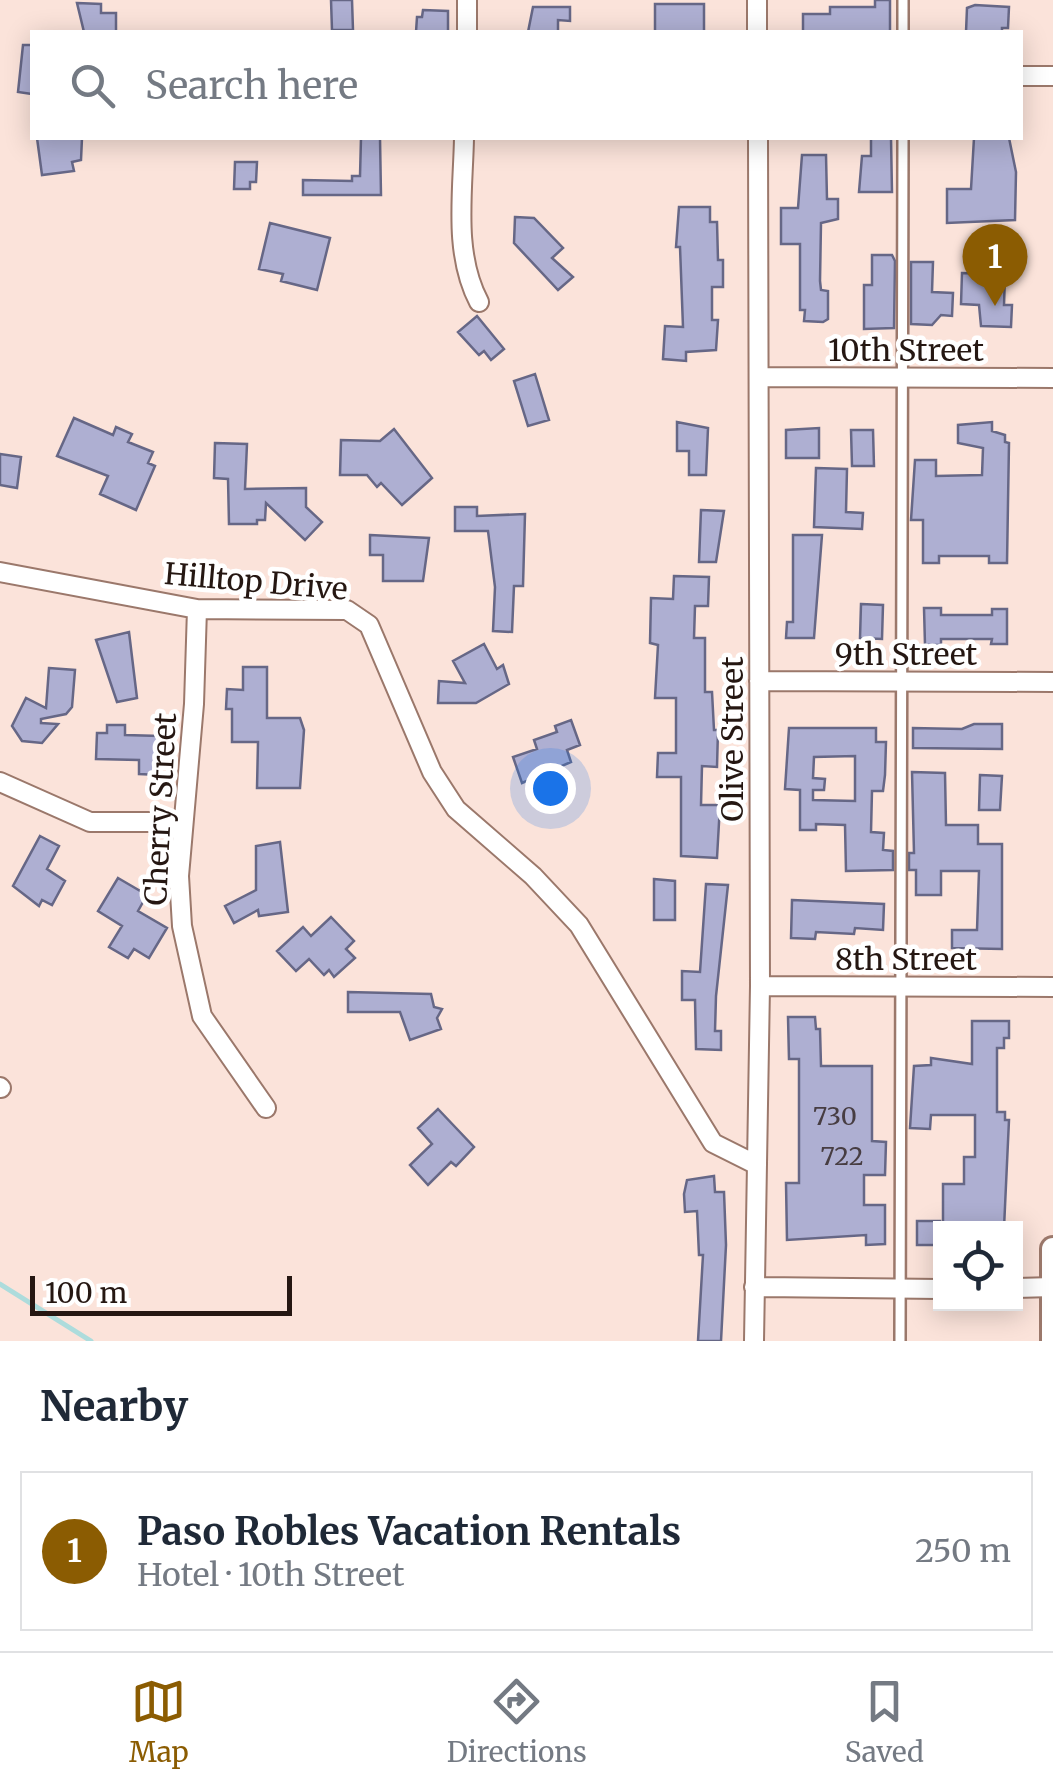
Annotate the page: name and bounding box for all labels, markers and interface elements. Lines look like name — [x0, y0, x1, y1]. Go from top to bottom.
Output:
search box — [30, 30, 1023, 140]
icon: search — [65, 58, 120, 113]
text: Search here — [145, 62, 358, 109]
pin: 1 — [962, 224, 1028, 306]
street label: 10th Street — [828, 331, 984, 369]
street label: Hilltop Drive — [163, 554, 349, 608]
street label: 9th Street — [835, 635, 978, 673]
street label: Olive Street — [713, 656, 751, 822]
street label: Cherry Street — [136, 711, 184, 906]
your location — [525, 763, 576, 814]
street label: 8th Street — [835, 940, 977, 978]
house number: 730 — [813, 1100, 857, 1132]
house number: 722 — [820, 1140, 864, 1172]
map controls — [933, 1221, 1023, 1311]
button: locate — [933, 1221, 1023, 1311]
scale bar — [30, 1271, 292, 1316]
text: 100 m — [45, 1275, 127, 1311]
text: Nearby — [40, 1380, 188, 1432]
text: Paso Robles Vacation Rentals — [137, 1508, 681, 1555]
text: 1 — [67, 1531, 82, 1571]
text: 250 m — [915, 1531, 1011, 1571]
text: Hotel · 10th Street — [137, 1555, 404, 1595]
tab: Map — [129, 1674, 189, 1770]
tab: Directions — [447, 1674, 587, 1770]
tab: Saved — [845, 1674, 924, 1770]

